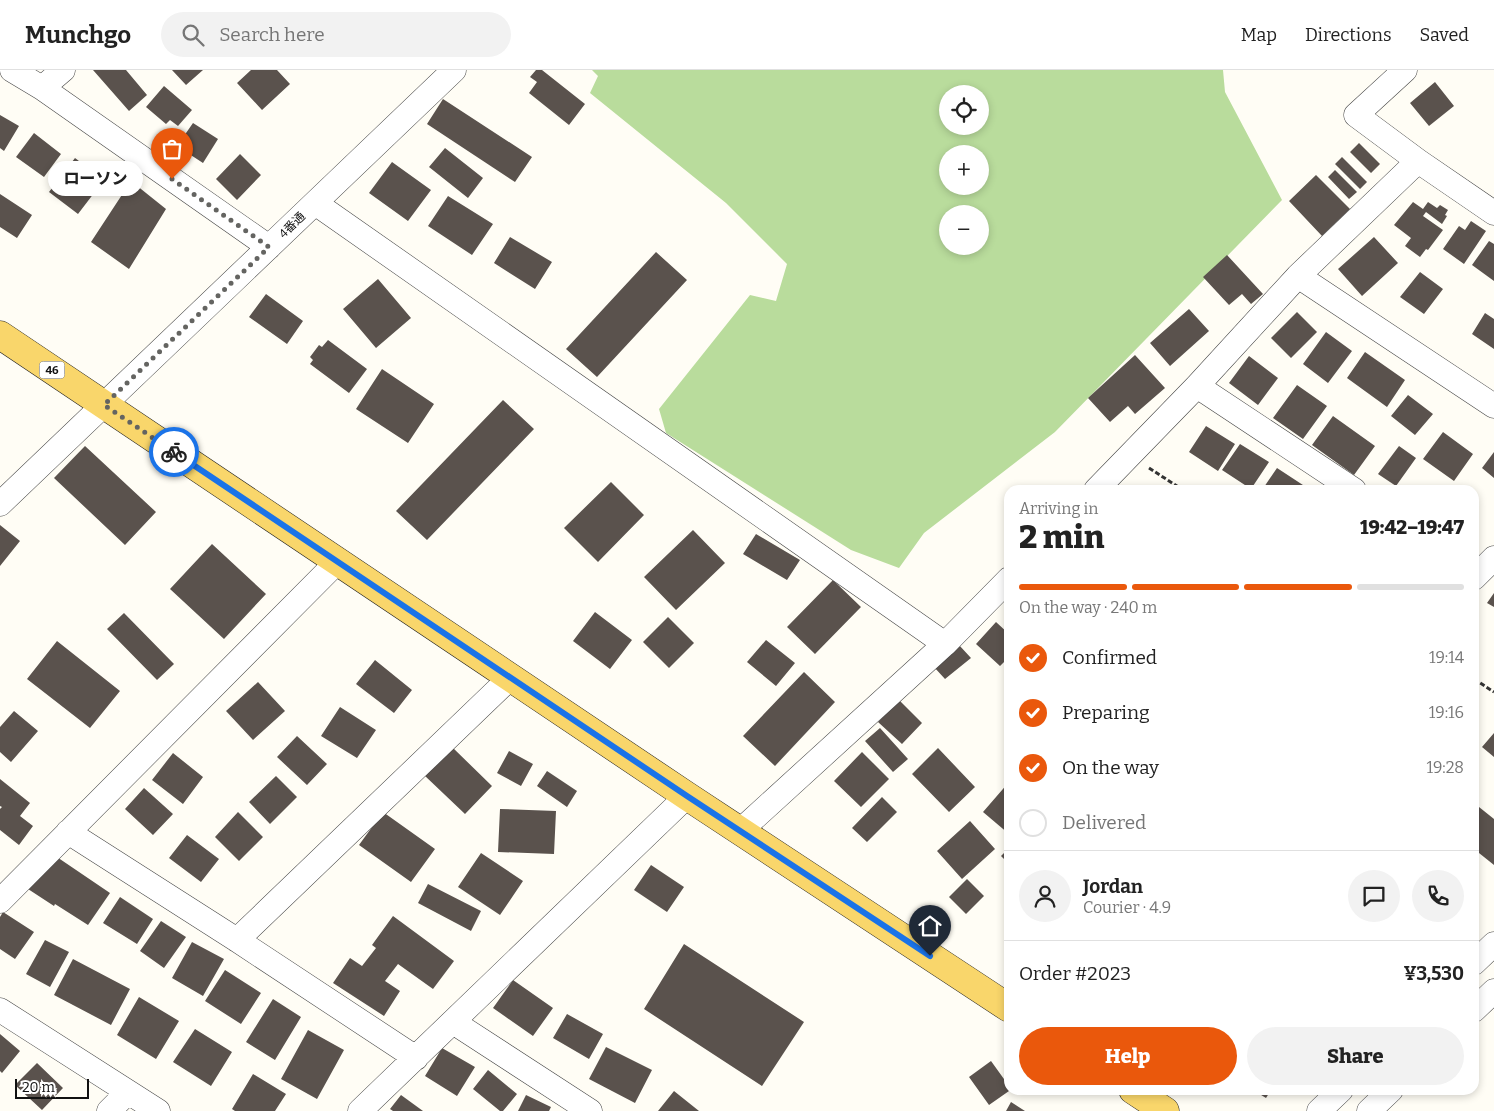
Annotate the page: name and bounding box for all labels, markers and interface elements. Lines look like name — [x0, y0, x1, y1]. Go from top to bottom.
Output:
search box — [161, 12, 511, 57]
text: Munchgo — [25, 21, 131, 49]
icon: search — [179, 21, 207, 49]
text: Search here — [219, 23, 325, 46]
text: Map — [1241, 24, 1277, 46]
text: Directions — [1305, 24, 1392, 46]
text: Saved — [1420, 24, 1469, 46]
map controls — [939, 85, 989, 255]
button: locate — [939, 85, 989, 135]
pin — [151, 128, 193, 179]
icon: bag — [158, 135, 186, 163]
button: + — [939, 145, 989, 195]
callout: ローソン — [47, 162, 142, 196]
text: ローソン — [63, 169, 128, 188]
button: − — [939, 205, 989, 255]
street label: 4番通 — [276, 209, 308, 241]
road number: 46 — [40, 362, 64, 378]
courier — [149, 427, 199, 477]
icon: bike — [160, 438, 188, 466]
text: Arriving in — [1019, 499, 1098, 518]
text: 19:42–19:47 — [1360, 516, 1464, 539]
text: 2 min — [1019, 518, 1105, 556]
text: On the way · 240 m — [1019, 598, 1157, 617]
icon: check — [1019, 644, 1047, 672]
text: Confirmed — [1062, 646, 1157, 669]
text: 19:14 — [1429, 648, 1464, 667]
icon: check — [1019, 699, 1047, 727]
text: Preparing — [1062, 701, 1150, 724]
text: 19:16 — [1429, 703, 1464, 722]
icon: check — [1019, 754, 1047, 782]
text: On the way — [1062, 756, 1159, 779]
text: 19:28 — [1426, 758, 1464, 777]
text: Delivered — [1062, 811, 1146, 834]
button: person — [1019, 870, 1071, 922]
button: chat — [1348, 870, 1400, 922]
button: phone — [1412, 870, 1464, 922]
text: Jordan — [1083, 875, 1143, 898]
text: Courier · 4.9 — [1083, 898, 1171, 917]
pin — [909, 905, 951, 956]
icon: home — [916, 912, 944, 940]
text: Order #2023 — [1019, 962, 1131, 985]
text: ¥3,530 — [1403, 962, 1464, 985]
button: Help — [1019, 1027, 1237, 1085]
button: Share — [1247, 1027, 1464, 1085]
scale bar — [15, 1076, 89, 1099]
text: 20 m — [22, 1079, 55, 1096]

